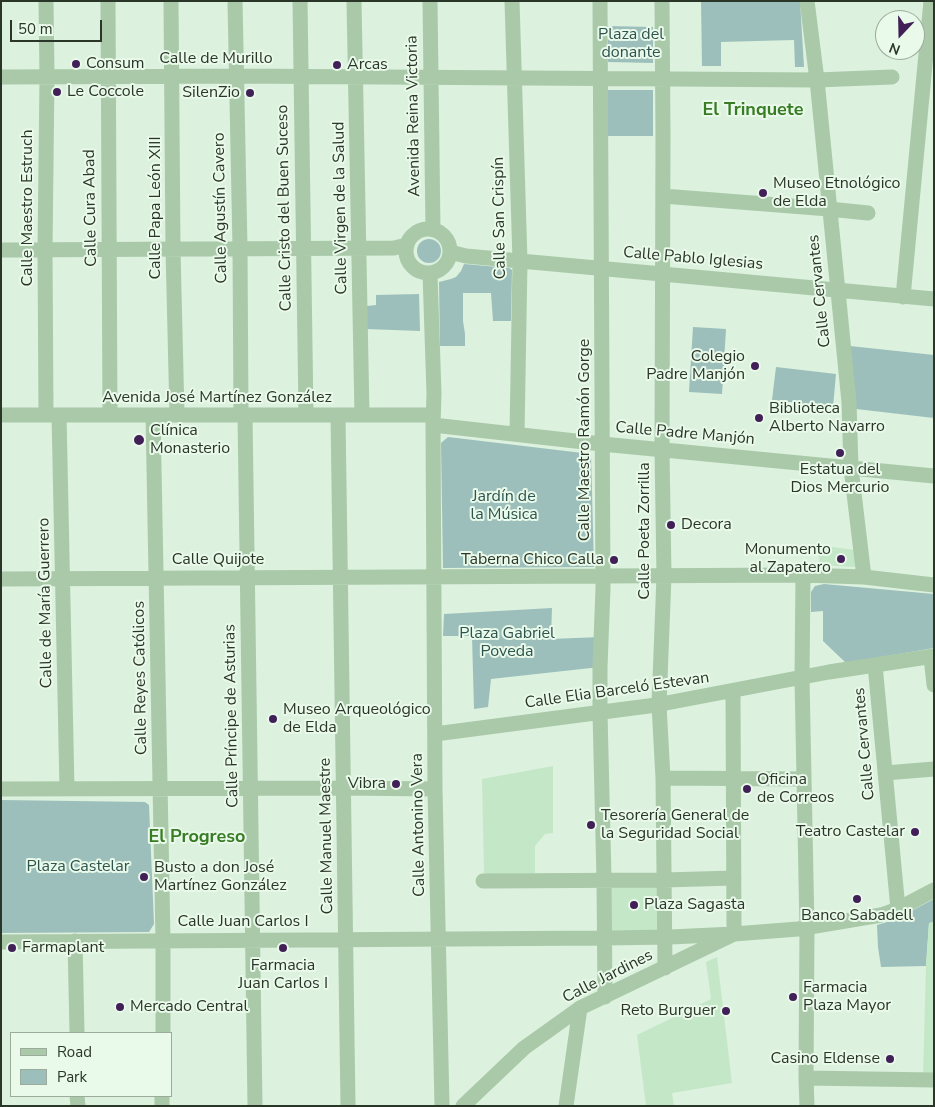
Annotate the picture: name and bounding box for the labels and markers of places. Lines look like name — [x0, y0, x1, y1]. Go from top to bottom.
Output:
place label: Consum — [86, 54, 145, 74]
place label: Arcas — [347, 55, 388, 75]
marker: Consum — [70, 58, 82, 70]
marker: Arcas — [331, 59, 343, 71]
place label: Le Coccole — [67, 82, 144, 102]
place label: SilenZio — [182, 83, 240, 103]
marker: Le Coccole — [51, 86, 63, 98]
marker: SilenZio — [244, 87, 256, 99]
place label: Museo Etnológico de Elda — [773, 174, 900, 212]
marker: Museo Etnológico de Elda — [757, 187, 769, 199]
place label: Colegio Padre Manjón — [646, 347, 745, 385]
marker: Colegio Padre Manjón — [749, 360, 761, 372]
place label: Biblioteca Alberto Navarro — [769, 399, 885, 437]
marker: Biblioteca Alberto Navarro — [753, 412, 765, 424]
place label: Clínica Monasterio — [150, 421, 230, 459]
marker: Clínica Monasterio — [132, 433, 146, 447]
marker: Estatua del Dios Mercurio — [834, 447, 846, 459]
place label: Estatua del Dios Mercurio — [791, 460, 889, 498]
place label: Decora — [681, 515, 732, 535]
marker: Decora — [665, 519, 677, 531]
place label: Monumento al Zapatero — [745, 540, 831, 578]
place label: Taberna Chico Calla — [461, 550, 604, 570]
marker: Monumento al Zapatero — [835, 553, 847, 565]
marker: Taberna Chico Calla — [608, 554, 620, 566]
place label: Museo Arqueológico de Elda — [283, 700, 431, 738]
marker: Museo Arqueológico de Elda — [267, 713, 279, 725]
place label: Oficina de Correos — [757, 770, 835, 808]
place label: Vibra — [348, 774, 386, 794]
marker: Vibra — [390, 778, 402, 790]
marker: Oficina de Correos — [741, 783, 753, 795]
place label: Tesorería General de la Seguridad Social — [601, 806, 749, 844]
marker: Tesorería General de la Seguridad Social — [585, 819, 597, 831]
place label: Teatro Castelar — [796, 822, 905, 842]
marker: Teatro Castelar — [909, 826, 921, 838]
place label: Busto a don José Martínez González — [154, 858, 287, 896]
marker: Busto a don José Martínez González — [138, 871, 150, 883]
marker: Banco Sabadell — [851, 893, 863, 905]
place label: Plaza Sagasta — [644, 895, 745, 915]
marker: Plaza Sagasta — [628, 899, 640, 911]
place label: Banco Sabadell — [801, 906, 913, 926]
place label: Farmaplant — [22, 938, 104, 958]
marker: Farmaplant — [6, 942, 18, 954]
marker: Farmacia Juan Carlos I — [277, 942, 289, 954]
place label: Farmacia Juan Carlos I — [238, 956, 328, 994]
place label: Farmacia Plaza Mayor — [803, 978, 891, 1016]
marker: Farmacia Plaza Mayor — [787, 991, 799, 1003]
place label: Mercado Central — [130, 997, 248, 1017]
marker: Mercado Central — [114, 1001, 126, 1013]
place label: Reto Burguer — [620, 1001, 716, 1021]
marker: Reto Burguer — [720, 1005, 732, 1017]
place label: Casino Eldense — [770, 1049, 880, 1069]
marker: Casino Eldense — [884, 1053, 896, 1065]

